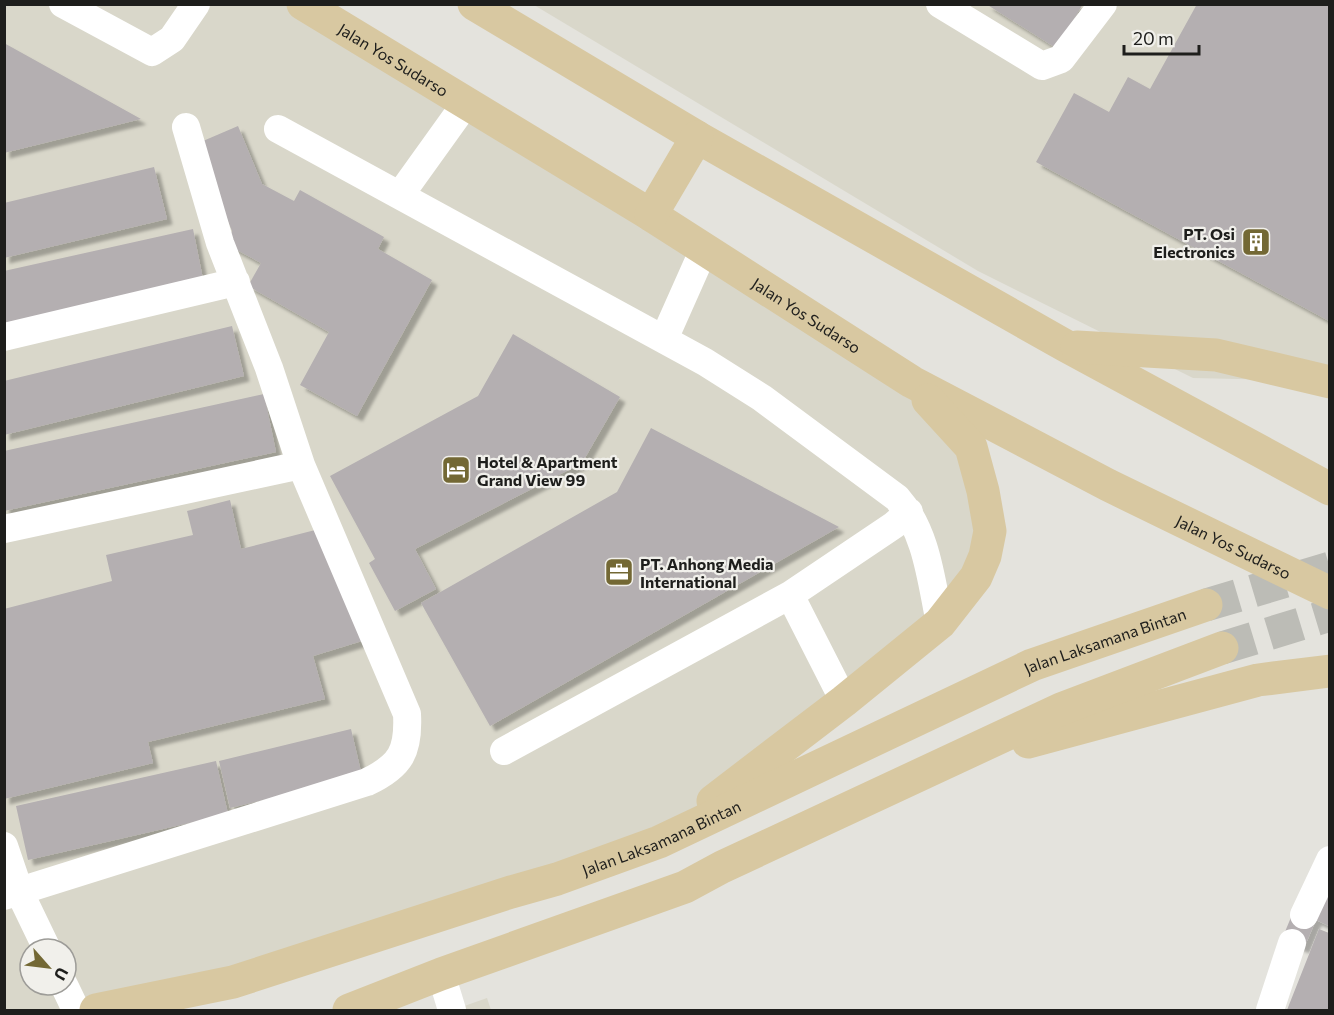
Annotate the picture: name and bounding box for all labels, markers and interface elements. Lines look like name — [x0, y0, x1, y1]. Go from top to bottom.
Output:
street label: Jalan Yos Sudarso — [335, 18, 452, 100]
scale bar — [1124, 18, 1199, 56]
text: 20 m — [1133, 27, 1174, 49]
place label: PT. Osi Electronics — [1153, 224, 1235, 261]
building icon: PT. Osi Electronics — [1240, 226, 1272, 258]
street label: Jalan Yos Sudarso — [749, 273, 865, 357]
place label: Hotel & Apartment Grand View 99 — [477, 452, 618, 489]
hotel icon: Hotel & Apartment Grand View 99 — [440, 454, 472, 486]
street label: Jalan Yos Sudarso — [1173, 510, 1294, 582]
place label: PT. Anhong Media International — [640, 554, 773, 591]
office icon: PT. Anhong Media International — [603, 556, 635, 588]
street label: Jalan Laksamana Bintan — [1020, 603, 1188, 677]
street label: Jalan Laksamana Bintan — [579, 795, 743, 879]
north arrow — [18, 937, 78, 997]
text: U — [51, 965, 73, 984]

